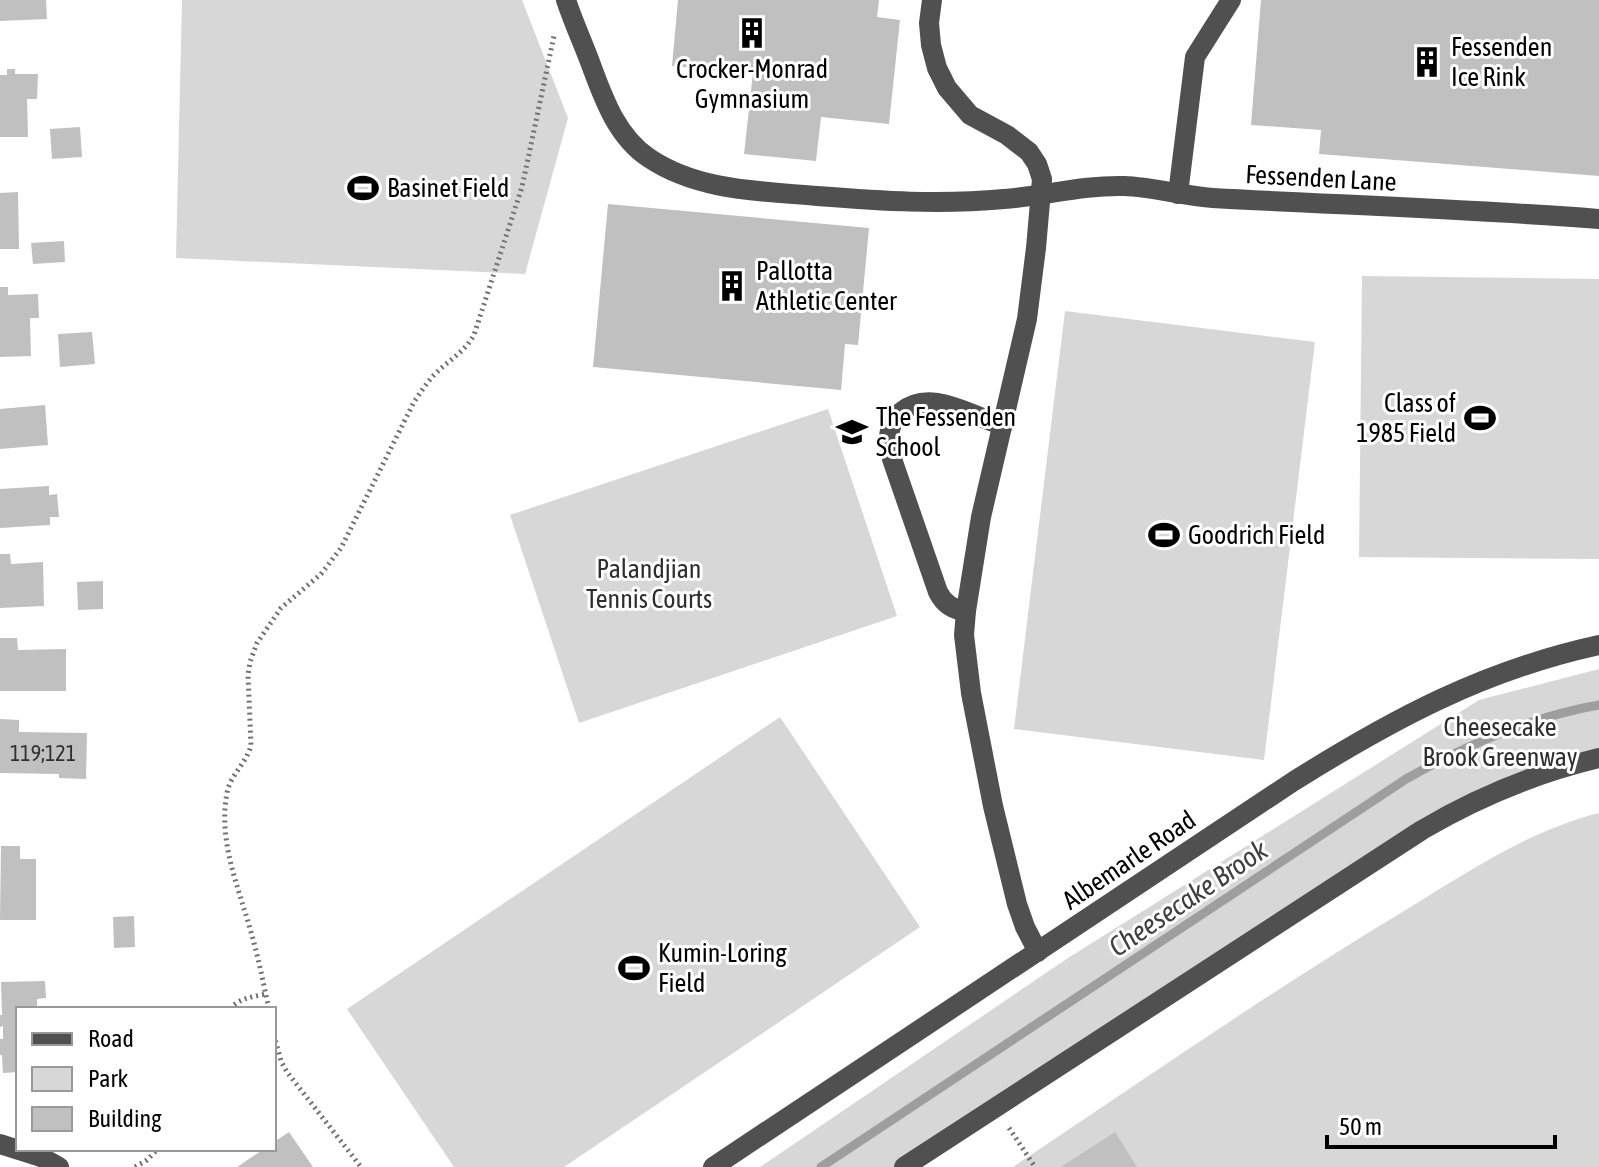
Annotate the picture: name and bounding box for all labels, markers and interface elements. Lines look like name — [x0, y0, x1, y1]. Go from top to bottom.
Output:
building icon: Crocker-Monrad Gymnasium — [735, 16, 769, 50]
place label: Fessenden Ice Rink — [1451, 32, 1552, 92]
building icon: Fessenden Ice Rink — [1410, 45, 1444, 79]
place label: Crocker-Monrad Gymnasium — [676, 54, 828, 114]
street label: Fessenden Lane — [1245, 159, 1397, 197]
sports icon: Basinet Field — [346, 171, 380, 205]
place label: Basinet Field — [387, 173, 509, 203]
place label: Pallotta Athletic Center — [756, 256, 897, 316]
building icon: Pallotta Athletic Center — [715, 269, 749, 303]
place label: Class of 1985 Field — [1356, 388, 1456, 448]
sports icon: Class of 1985 Field — [1463, 401, 1497, 435]
place label: The Fessenden School — [876, 402, 1016, 462]
school or university icon: The Fessenden School — [835, 415, 869, 449]
sports icon: Goodrich Field — [1147, 518, 1181, 552]
place label: Goodrich Field — [1188, 520, 1325, 550]
park label: Palandjian Tennis Courts — [586, 554, 712, 614]
park label: Cheesecake Brook Greenway — [1422, 712, 1578, 772]
house number: 119;121 — [10, 740, 76, 766]
street label: Albemarle Road — [1057, 805, 1201, 915]
water label: Cheesecake Brook — [1103, 833, 1274, 963]
place label: Kumin-Loring Field — [658, 938, 787, 998]
sports icon: Kumin-Loring Field — [617, 951, 651, 985]
legend — [16, 1007, 276, 1151]
text: Road — [88, 1025, 134, 1052]
text: Park — [88, 1065, 129, 1092]
scale bar — [1327, 1099, 1555, 1149]
text: Building — [88, 1105, 162, 1132]
text: 50 m — [1339, 1113, 1382, 1140]

